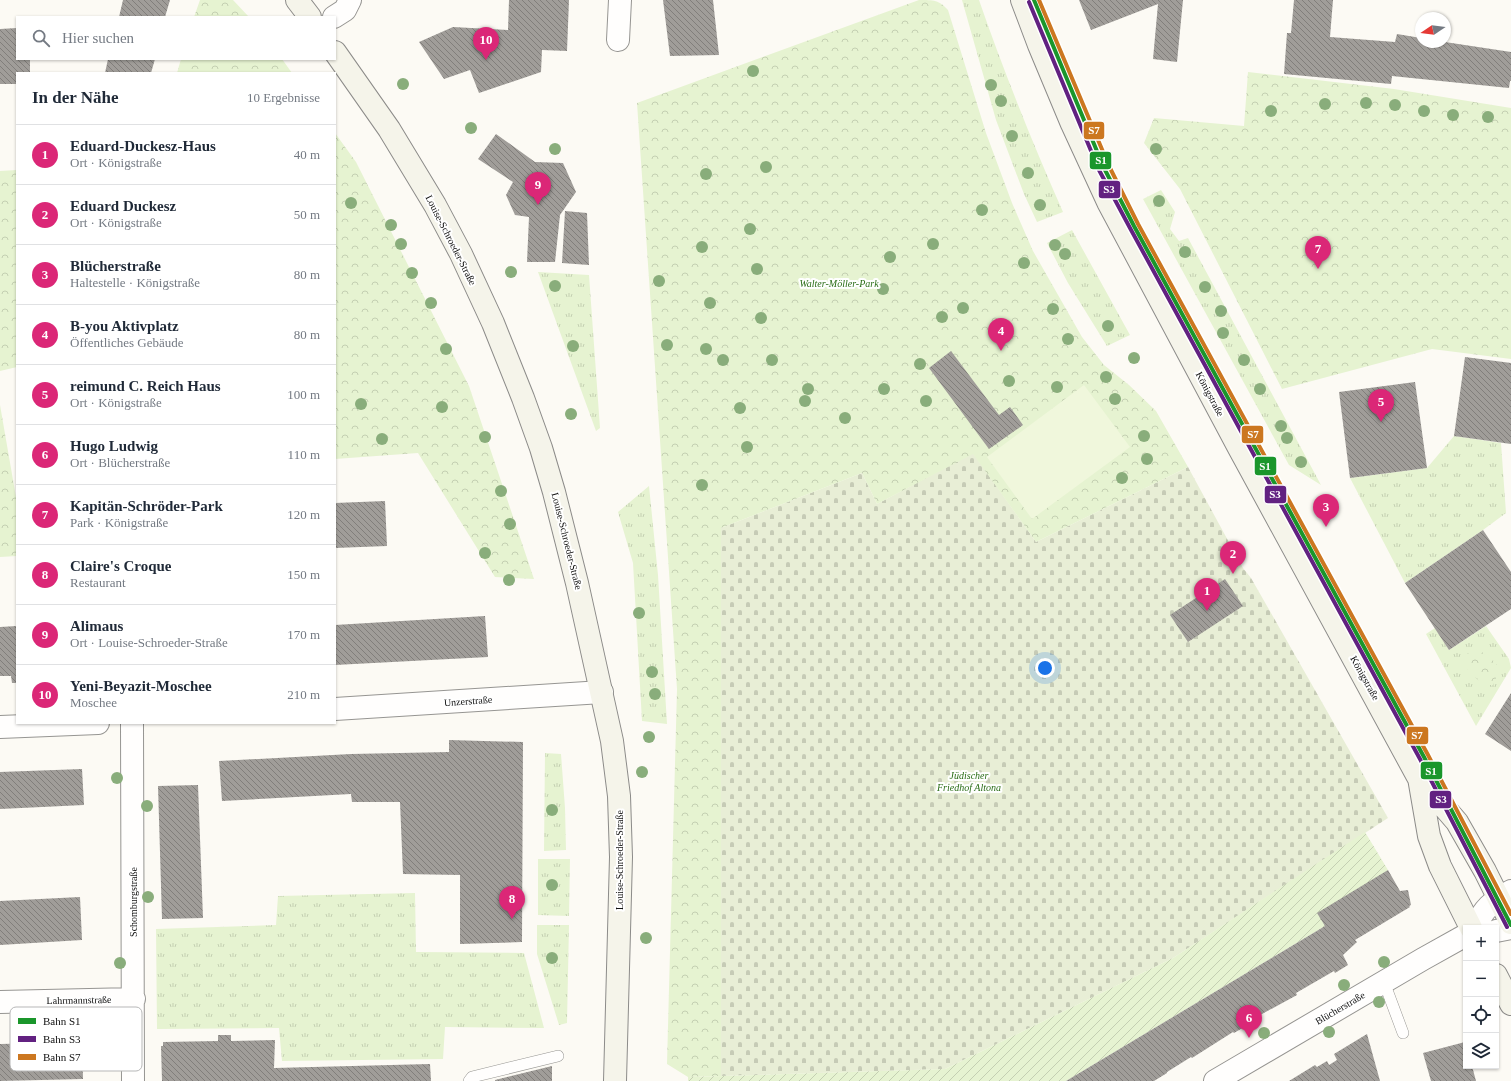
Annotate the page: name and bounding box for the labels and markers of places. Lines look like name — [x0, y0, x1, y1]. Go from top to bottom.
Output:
pin: 10 — [473, 27, 499, 60]
pin: 9 — [525, 172, 551, 205]
pin: 7 — [1305, 236, 1331, 269]
pin: 4 — [988, 318, 1014, 351]
pin: 5 — [1368, 389, 1394, 422]
pin: 3 — [1313, 494, 1339, 527]
pin: 2 — [1220, 541, 1246, 574]
pin: 1 — [1194, 578, 1220, 611]
pin: 8 — [499, 886, 525, 919]
pin: 6 — [1236, 1005, 1262, 1038]

